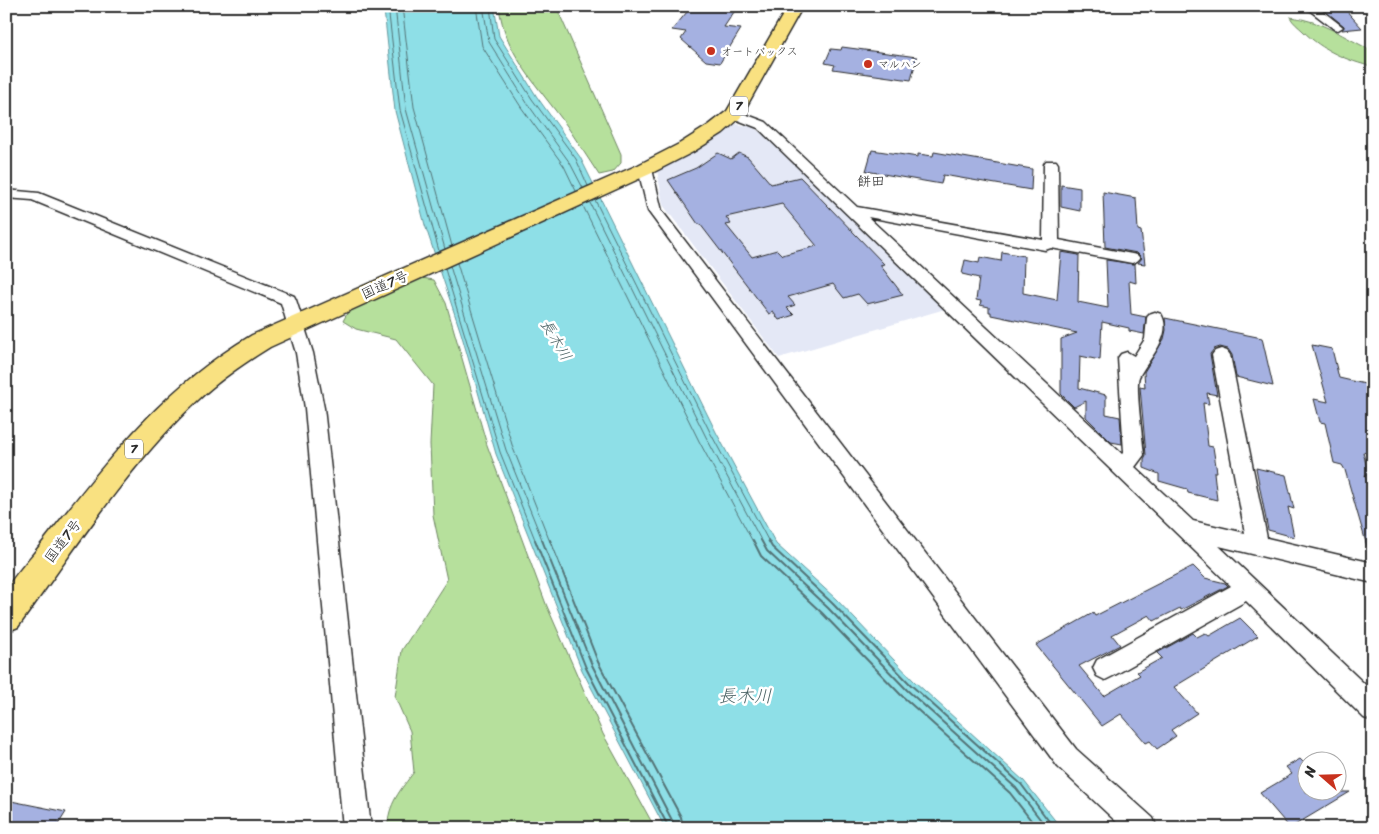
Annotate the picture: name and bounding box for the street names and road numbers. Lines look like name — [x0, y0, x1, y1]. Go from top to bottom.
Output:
road number: 7 — [730, 96, 748, 115]
street label: 国道7号 — [357, 263, 413, 307]
road number: 7 — [125, 439, 143, 458]
street label: 国道7号 — [38, 514, 88, 568]

